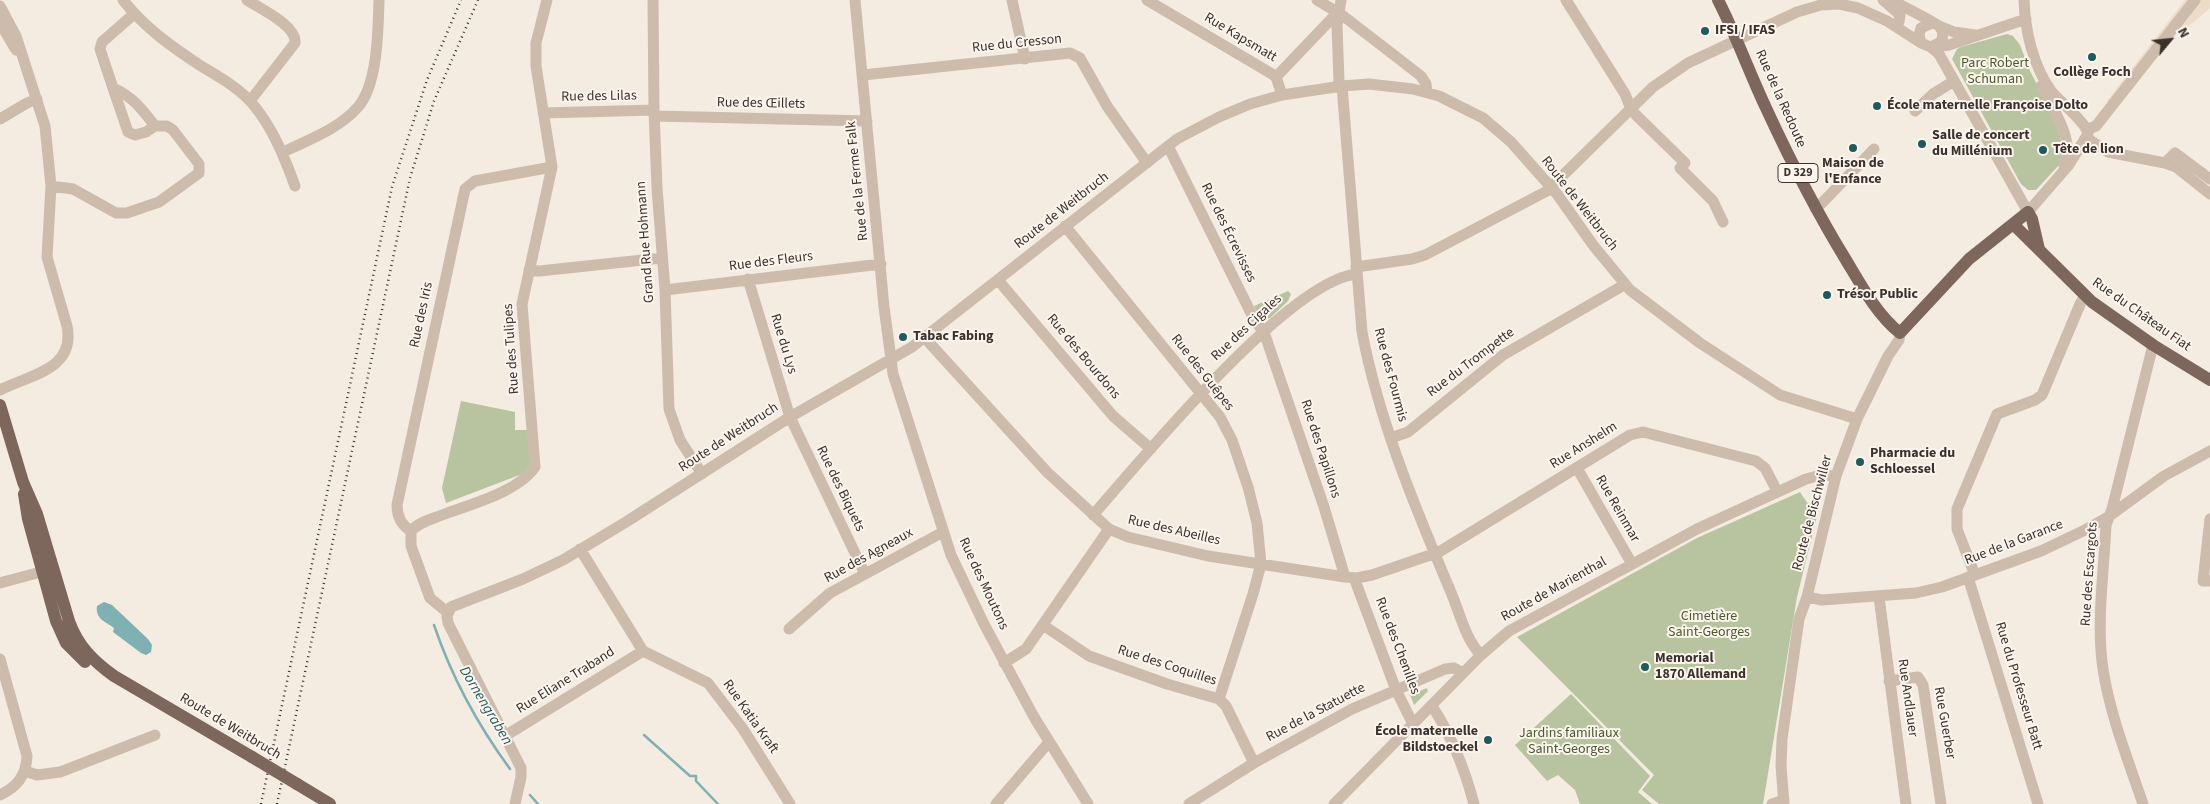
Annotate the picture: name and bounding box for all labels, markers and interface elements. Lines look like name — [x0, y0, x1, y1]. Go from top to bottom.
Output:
street label: Rue Kapsmatt — [1201, 10, 1279, 66]
north arrow — [2145, 15, 2195, 65]
place label: IFSI / IFAS — [1715, 23, 1775, 39]
text: N — [2172, 24, 2194, 42]
marker: IFSI / IFAS — [1699, 25, 1711, 37]
street label: Rue du Cresson — [971, 31, 1063, 57]
street label: Rue de la Redoute — [1751, 47, 1809, 151]
marker: Collège Foch — [2086, 51, 2098, 63]
park label: Parc Robert Schuman — [1961, 56, 2029, 88]
place label: Collège Foch — [2053, 65, 2131, 81]
street label: Rue des Lilas — [561, 88, 637, 106]
street label: Rue des Œillets — [717, 95, 805, 113]
place label: École maternelle Françoise Dolto — [1887, 98, 2088, 114]
marker: École maternelle Françoise Dolto — [1871, 100, 1883, 112]
street label: Rue de la Ferme Falk — [843, 120, 873, 242]
place label: Salle de concert du Millénium — [1932, 128, 2030, 160]
marker: Salle de concert du Millénium — [1916, 138, 1928, 150]
marker: Maison de l'Enfance — [1847, 142, 1859, 154]
place label: Tête de lion — [2053, 142, 2124, 158]
marker: Tête de lion — [2037, 144, 2049, 156]
street label: Route de Weitbruch — [1537, 153, 1621, 255]
place label: Maison de l'Enfance — [1822, 156, 1884, 188]
road number: D 329 — [1778, 164, 1818, 182]
street label: Route de Weitbruch — [1011, 169, 1113, 253]
street label: Grand Rue Hohmann — [633, 181, 659, 303]
street label: Rue des Écrevisses — [1197, 181, 1259, 285]
street label: Rue des Fleurs — [728, 249, 814, 275]
street label: Rue du Château Fiat — [2088, 275, 2194, 355]
street label: Rue des Iris — [407, 281, 437, 349]
place label: Trésor Public — [1837, 287, 1918, 303]
marker: Trésor Public — [1821, 289, 1833, 301]
street label: Rue des Cigales — [1208, 291, 1286, 365]
street label: Rue des Tulipes — [500, 303, 524, 395]
street label: Rue des Bourdons — [1043, 311, 1123, 403]
street label: Rue du Lys — [766, 312, 800, 376]
street label: Rue du Trompette — [1424, 325, 1518, 401]
street label: Rue des Fourmis — [1369, 326, 1411, 424]
place label: Tabac Fabing — [913, 329, 993, 345]
marker: Tabac Fabing — [897, 331, 909, 343]
street label: Rue des Guêpes — [1167, 331, 1237, 415]
street label: Rue des Papillons — [1296, 398, 1344, 500]
street label: Route de Weitbruch — [676, 400, 782, 476]
street label: Rue Anshelm — [1547, 419, 1621, 473]
street label: Rue des Biquets — [812, 444, 868, 534]
place label: Pharmacie du Schloessel — [1870, 446, 1955, 478]
street label: Route de Bischwiller — [1790, 453, 1836, 573]
marker: Pharmacie du Schloessel — [1854, 456, 1866, 468]
street label: Rue Reinmar — [1591, 472, 1643, 546]
street label: Rue des Abeilles — [1126, 512, 1222, 550]
street label: Rue de la Garance — [1962, 516, 2066, 570]
street label: Rue des Escargots — [2078, 521, 2102, 627]
street label: Rue des Agneaux — [822, 525, 916, 587]
street label: Rue des Moutons — [954, 535, 1012, 633]
street label: Route de Marienthal — [1498, 554, 1610, 626]
street label: Rue des Chenilles — [1371, 595, 1423, 697]
park label: Cimetière Saint-Georges — [1668, 609, 1750, 642]
street label: Rue du Professeur Batt — [1991, 620, 2045, 752]
street label: Rue des Coquilles — [1115, 642, 1219, 690]
street label: Rue Eliane Traband — [514, 644, 618, 718]
place label: Memorial 1870 Allemand — [1655, 651, 1746, 684]
street label: Rue Andlauer — [1893, 658, 1921, 738]
marker: Memorial 1870 Allemand — [1639, 661, 1651, 673]
water label: Dornengraben — [454, 663, 516, 749]
street label: Rue Katia Kraft — [718, 677, 782, 757]
street label: Rue de la Statuette — [1264, 680, 1368, 746]
street label: Rue Guerber — [1929, 686, 1959, 760]
street label: Route de Weitbruch — [176, 690, 284, 764]
place label: École maternelle Bildstoeckel — [1375, 724, 1478, 756]
park label: Jardins familiaux Saint-Georges — [1519, 726, 1619, 759]
marker: École maternelle Bildstoeckel — [1482, 734, 1494, 746]

